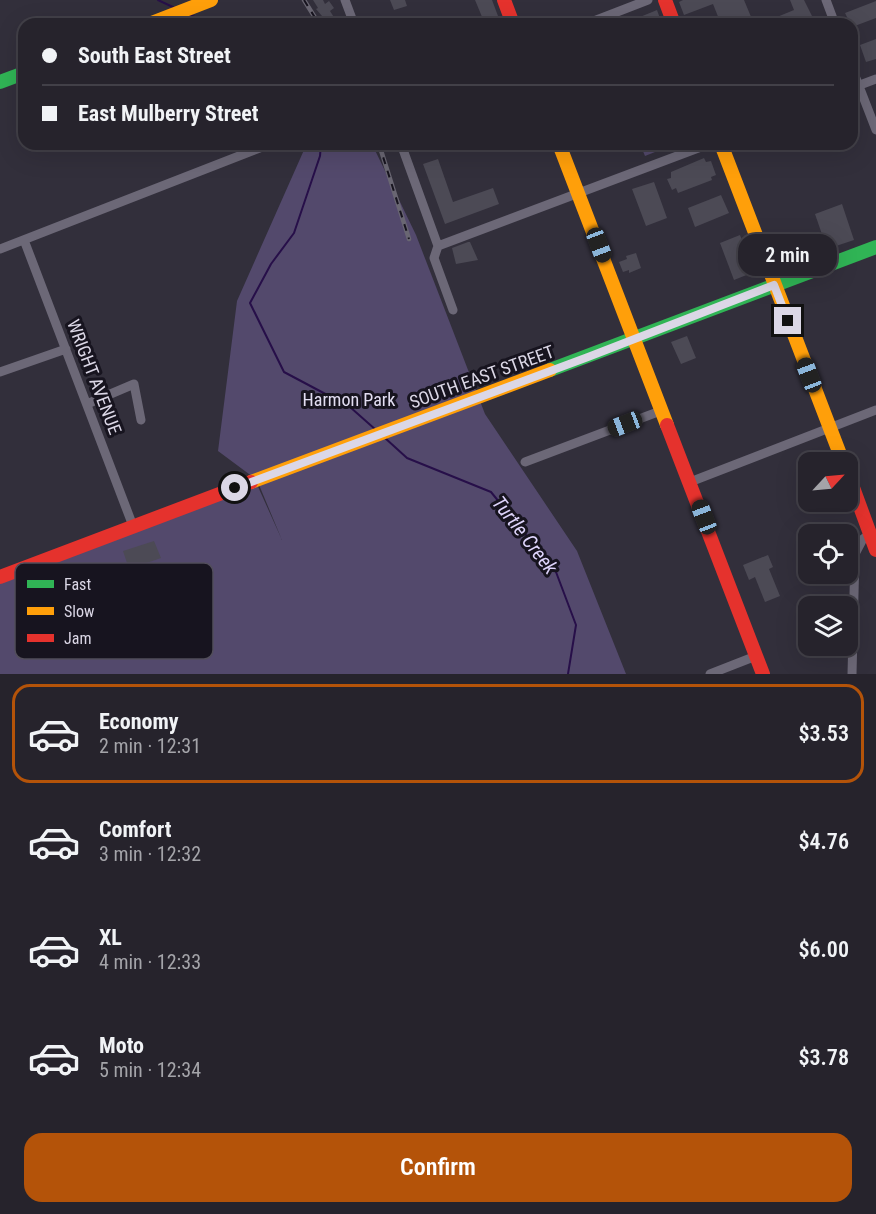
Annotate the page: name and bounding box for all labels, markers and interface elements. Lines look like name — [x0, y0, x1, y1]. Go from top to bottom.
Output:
text: South East Street — [78, 43, 231, 68]
text: East Mulberry Street — [78, 101, 259, 126]
car — [584, 225, 614, 265]
callout: 2 min — [738, 234, 838, 276]
text: 2 min — [765, 243, 810, 267]
route end — [774, 307, 801, 334]
street label: WRIGHT AVENUE — [63, 316, 126, 437]
street label: SOUTH EAST STREET — [407, 341, 557, 412]
car — [794, 355, 824, 395]
park label: Harmon Park — [303, 389, 395, 410]
car — [605, 409, 645, 439]
north arrow — [798, 452, 858, 512]
map controls — [798, 452, 858, 656]
route start — [221, 474, 248, 501]
water label: Turtle Creek — [487, 491, 564, 580]
car — [689, 497, 719, 537]
button: locate — [798, 524, 858, 584]
legend — [15, 563, 213, 659]
text: Fast — [64, 575, 91, 594]
button: layers — [798, 596, 858, 656]
text: Slow — [64, 602, 94, 621]
text: Jam — [64, 629, 91, 648]
icon: car — [27, 707, 81, 761]
text: Economy — [99, 709, 179, 734]
text: $3.53 — [798, 721, 849, 746]
text: 2 min · 12:31 — [99, 734, 201, 758]
icon: car — [27, 815, 81, 869]
text: Comfort — [99, 817, 172, 842]
text: $4.76 — [798, 829, 849, 854]
text: 3 min · 12:32 — [99, 842, 201, 866]
icon: car — [27, 923, 81, 977]
text: XL — [99, 925, 122, 950]
text: $6.00 — [798, 937, 849, 962]
text: 4 min · 12:33 — [99, 950, 201, 974]
icon: car — [27, 1031, 81, 1085]
text: Moto — [99, 1033, 144, 1058]
text: $3.78 — [798, 1045, 849, 1070]
text: 5 min · 12:34 — [99, 1058, 201, 1082]
button: Confirm — [24, 1133, 852, 1202]

